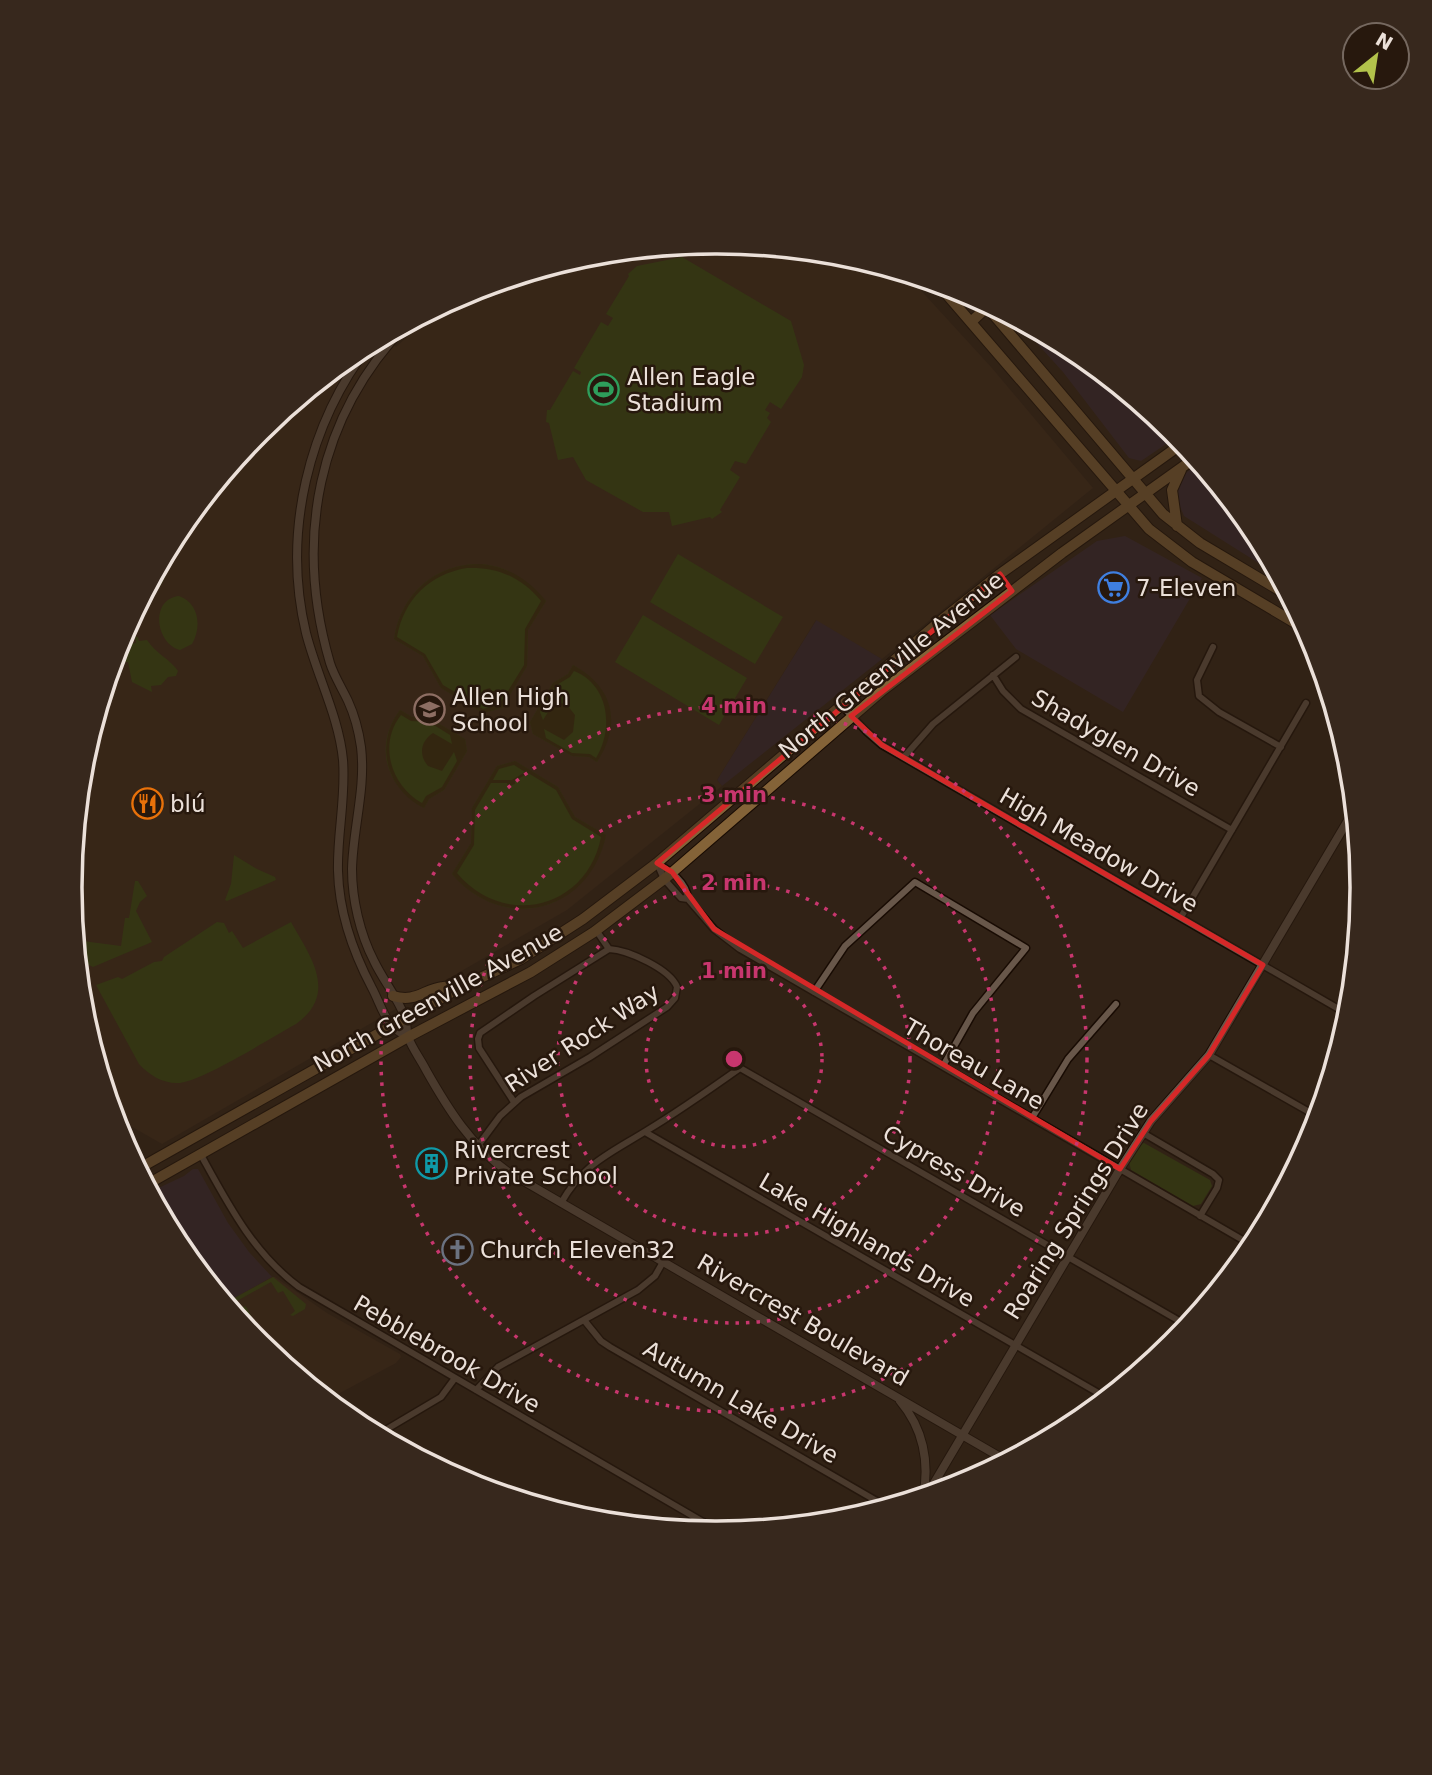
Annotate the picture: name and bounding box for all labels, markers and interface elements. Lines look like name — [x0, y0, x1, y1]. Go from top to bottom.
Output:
north arrow — [1341, 21, 1411, 91]
text: N — [1372, 28, 1397, 55]
place label: Allen Eagle Stadium — [627, 364, 755, 416]
sports icon: Allen Eagle Stadium — [587, 373, 621, 407]
street label: North Greenville Avenue — [774, 566, 1008, 764]
supermarket icon: 7-Eleven — [1096, 571, 1130, 605]
place label: 7-Eleven — [1136, 575, 1236, 601]
place label: Allen High School — [452, 684, 569, 736]
street label: Shadyglen Drive — [1027, 684, 1205, 802]
school or university icon: Allen High School — [412, 693, 446, 727]
text: 4 min — [701, 694, 767, 718]
text: 3 min — [701, 783, 767, 807]
street label: High Meadow Drive — [995, 783, 1203, 917]
restaurant icon: blú — [130, 787, 164, 821]
place label: blú — [170, 791, 206, 817]
text: 2 min — [701, 871, 767, 895]
street label: North Greenville Avenue — [309, 919, 567, 1077]
text: 1 min — [701, 959, 767, 983]
street label: River Rock Way — [500, 979, 664, 1097]
street label: Thoreau Lane — [898, 1013, 1049, 1115]
centre of rings — [722, 1047, 746, 1071]
street label: Roaring Springs Drive — [999, 1098, 1153, 1324]
street label: Cypress Drive — [878, 1120, 1030, 1222]
place label: Rivercrest Private School — [454, 1137, 618, 1189]
building icon: Rivercrest Private School — [414, 1146, 448, 1180]
street label: Lake Highlands Drive — [755, 1168, 979, 1312]
church icon: Church Eleven32 — [440, 1233, 474, 1267]
place label: Church Eleven32 — [480, 1237, 675, 1263]
street label: Rivercrest Boulevard — [693, 1249, 913, 1391]
street label: Pebblebrook Drive — [349, 1290, 545, 1418]
street label: Autumn Lake Drive — [639, 1336, 843, 1468]

